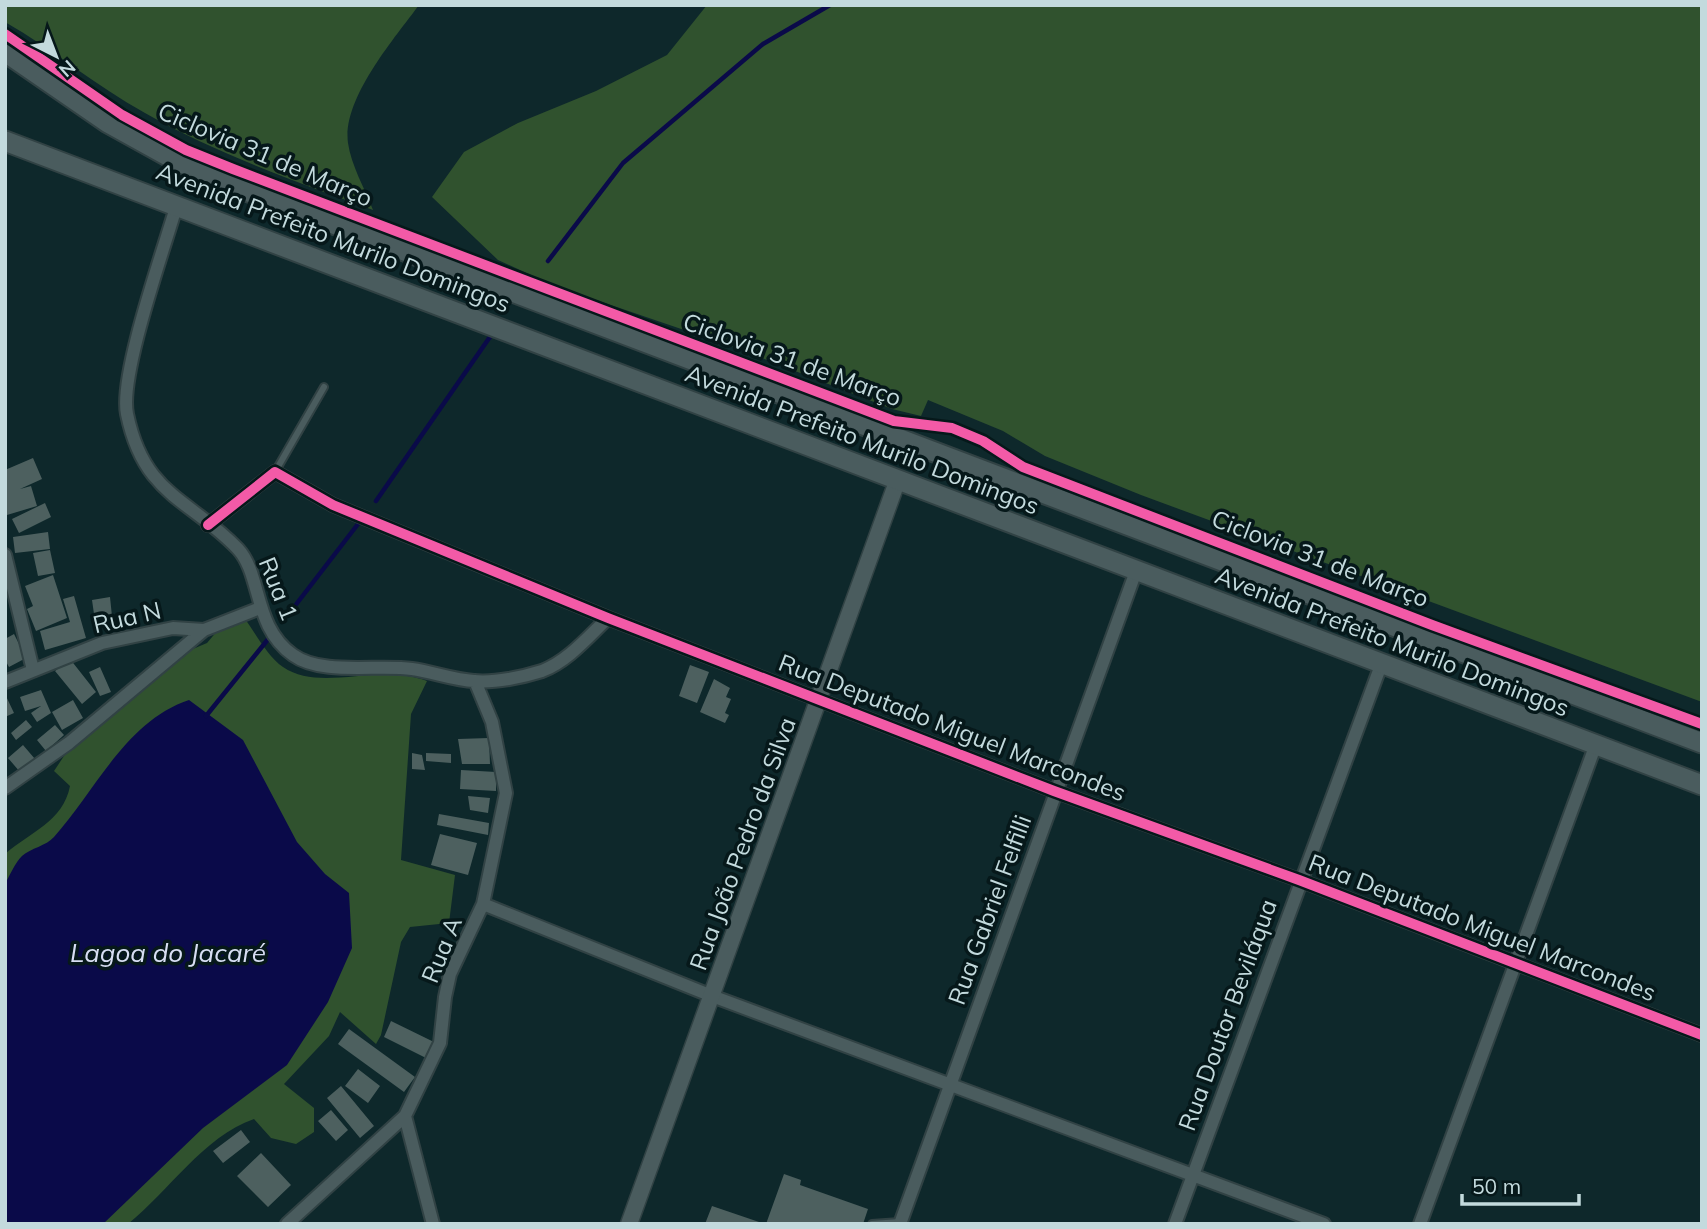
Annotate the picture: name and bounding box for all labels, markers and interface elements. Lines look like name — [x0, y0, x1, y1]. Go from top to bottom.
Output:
north arrow — [21, 21, 91, 91]
text: N — [54, 55, 81, 82]
street label: Ciclovia 31 de Março — [154, 95, 377, 213]
street label: Avenida Prefeito Murilo Domingos — [152, 156, 514, 319]
street label: Ciclovia 31 de Março — [679, 306, 906, 412]
street label: Avenida Prefeito Murilo Domingos — [681, 358, 1043, 521]
street label: Ciclovia 31 de Março — [1208, 503, 1433, 613]
street label: Rua 1 — [253, 553, 305, 625]
street label: Avenida Prefeito Murilo Domingos — [1211, 560, 1573, 723]
street label: Rua N — [90, 595, 164, 639]
street label: Rua Deputado Miguel Marcondes — [775, 647, 1130, 807]
street label: Rua João Pedro da Silva — [682, 713, 802, 974]
street label: Rua Gabriel Felfilli — [941, 811, 1037, 1009]
street label: Rua Deputado Miguel Marcondes — [1305, 847, 1660, 1007]
street label: Rua Doutor Beviláqua — [1171, 895, 1283, 1134]
street label: Rua A — [414, 912, 468, 987]
water label: Lagoa do Jacaré — [70, 936, 266, 969]
scale bar — [1462, 1162, 1579, 1206]
text: 50 m — [1472, 1173, 1521, 1199]

